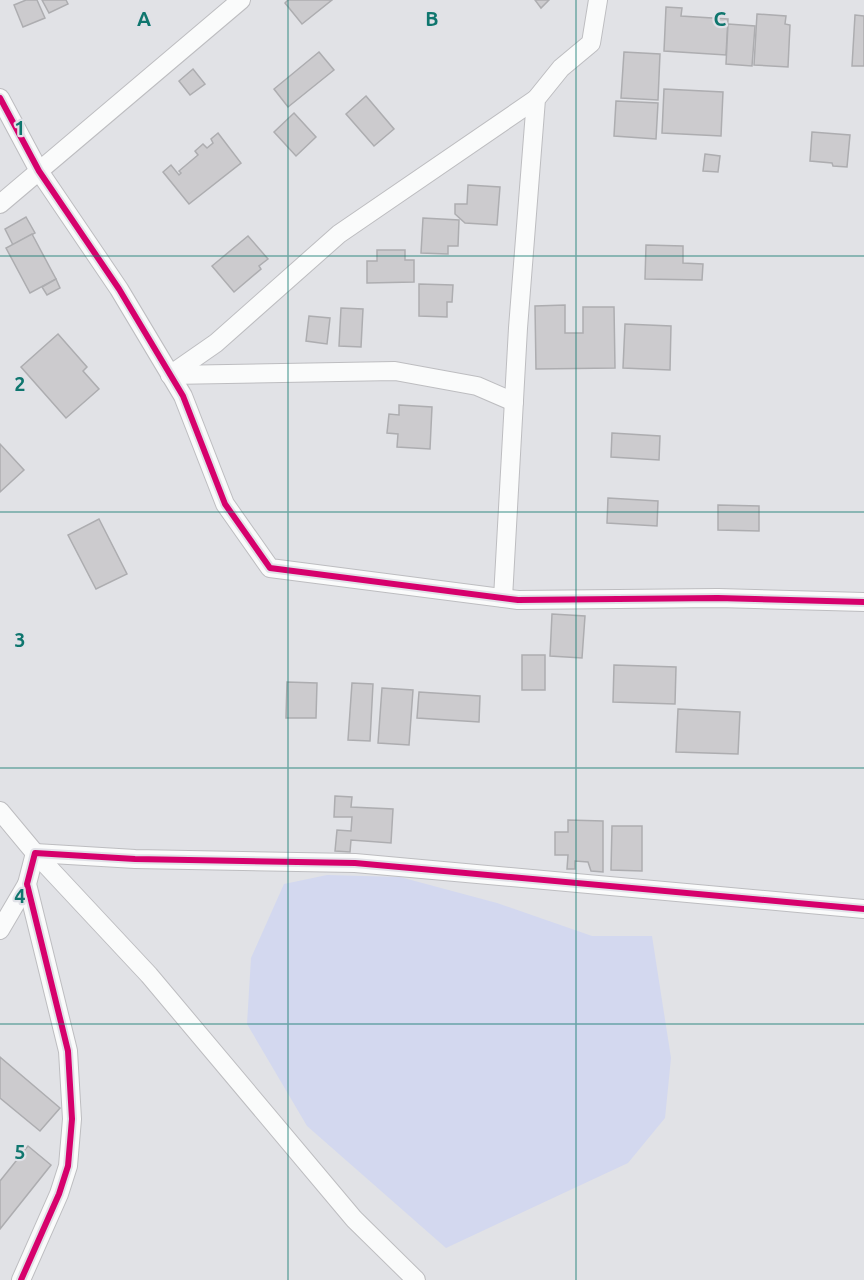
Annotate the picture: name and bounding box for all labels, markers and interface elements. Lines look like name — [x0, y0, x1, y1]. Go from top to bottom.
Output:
text: A — [137, 7, 151, 30]
text: B — [425, 7, 439, 30]
text: C — [714, 7, 727, 30]
text: 1 — [14, 116, 26, 139]
text: 2 — [14, 372, 26, 395]
text: 3 — [14, 628, 26, 651]
text: 4 — [14, 884, 26, 907]
text: 5 — [14, 1140, 26, 1163]

